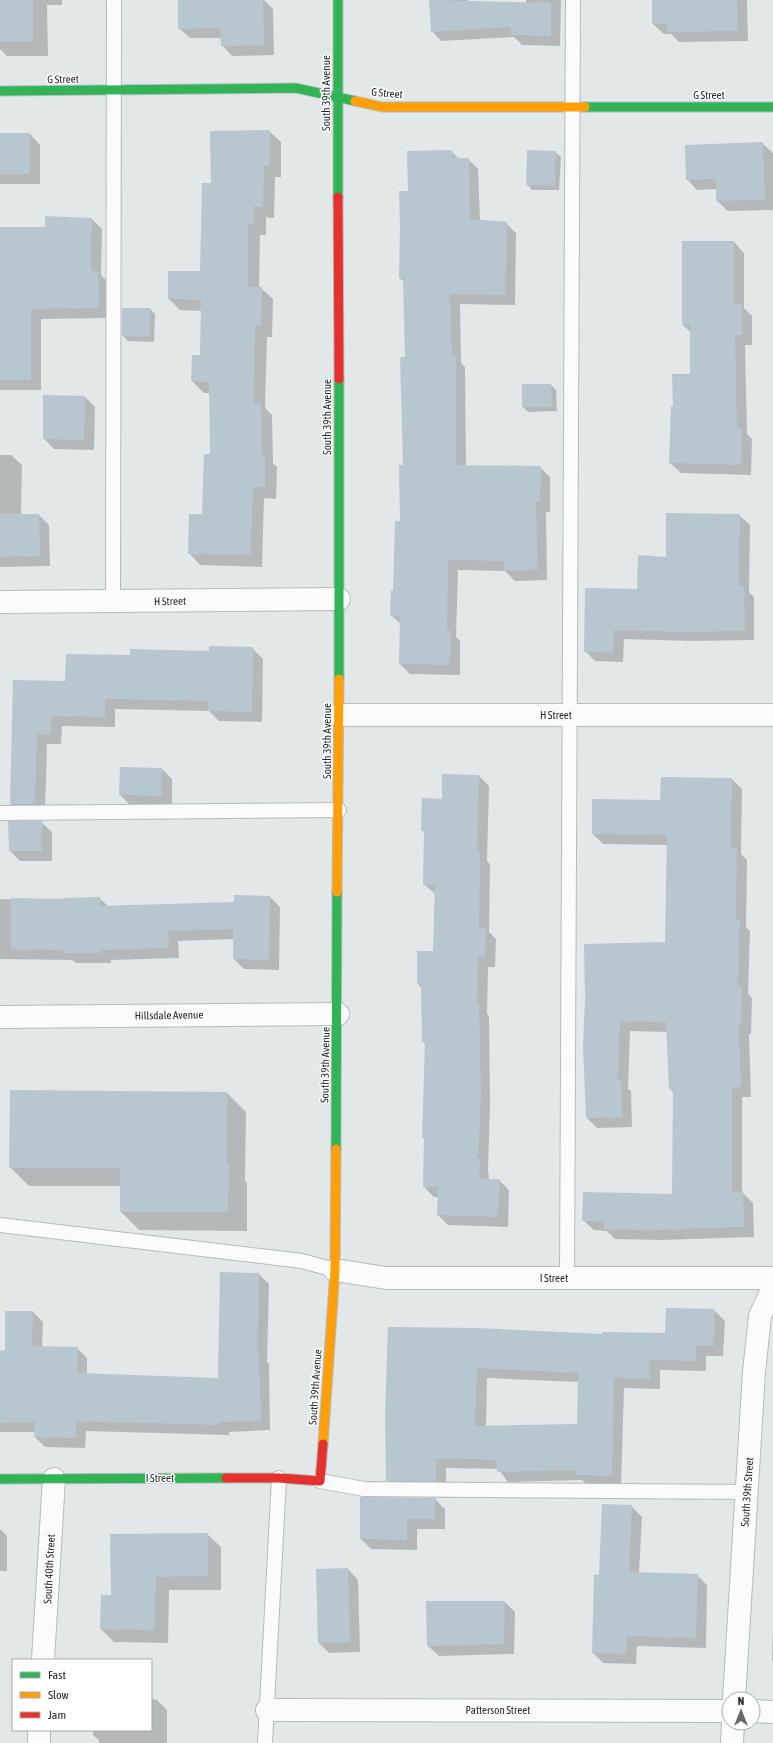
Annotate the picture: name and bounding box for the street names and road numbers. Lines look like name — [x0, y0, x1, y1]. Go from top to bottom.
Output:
street label: South 39th Avenue — [320, 55, 332, 131]
street label: G Street — [47, 73, 79, 85]
street label: G Street — [371, 86, 403, 100]
street label: G Street — [693, 89, 725, 101]
street label: South 39th Avenue — [321, 379, 333, 455]
street label: H Street — [154, 595, 186, 607]
street label: South 39th Avenue — [321, 703, 333, 779]
street label: H Street — [540, 709, 572, 721]
street label: Hillsdale Avenue — [135, 1008, 203, 1022]
street label: South 39th Avenue — [318, 1027, 332, 1103]
street label: I Street — [540, 1272, 568, 1284]
street label: South 39th Avenue — [306, 1349, 324, 1425]
street label: South 39th Street — [739, 1457, 755, 1527]
street label: I Street — [146, 1472, 174, 1484]
street label: South 40th Street — [41, 1534, 57, 1604]
street label: Patterson Street — [466, 1704, 530, 1716]

